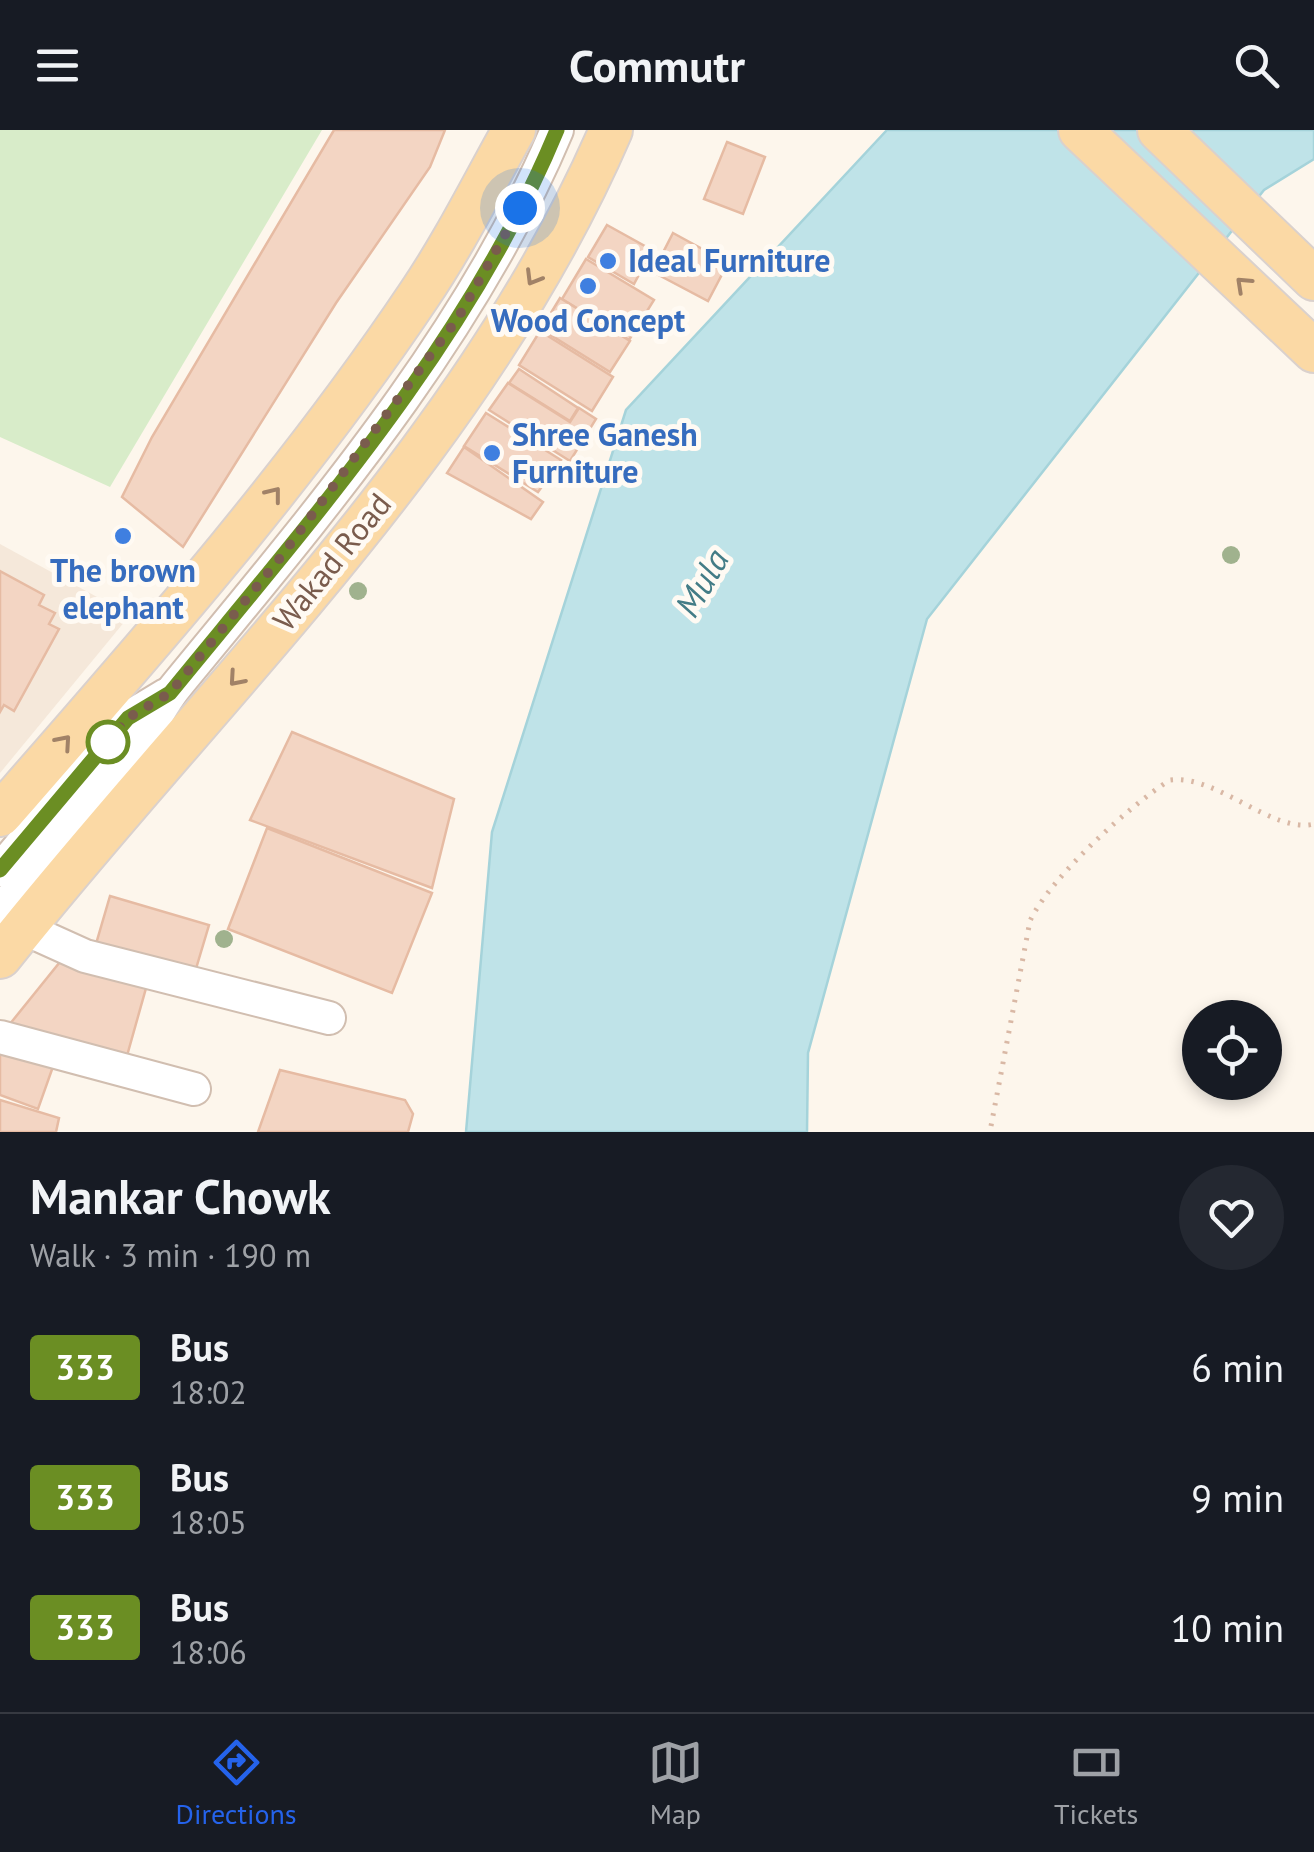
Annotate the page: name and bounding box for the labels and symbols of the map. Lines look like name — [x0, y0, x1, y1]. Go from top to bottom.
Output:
your location — [495, 183, 545, 233]
place label: Ideal Furniture — [628, 239, 831, 281]
marker: Ideal Furniture — [597, 250, 619, 272]
one-way arrow — [526, 267, 545, 285]
marker: Wood Concept — [577, 275, 599, 297]
one-way arrow — [1236, 278, 1255, 296]
place label: Wood Concept — [491, 299, 686, 341]
place label: Shree Ganesh Furniture — [512, 413, 698, 492]
marker: Shree Ganesh Furniture — [481, 442, 503, 464]
street label: Wakad Road — [263, 484, 400, 639]
one-way arrow — [262, 487, 279, 505]
marker: The brown elephant — [112, 525, 134, 547]
water label: Mula — [664, 540, 739, 625]
place label: The brown elephant — [50, 549, 196, 628]
one-way arrow — [229, 667, 247, 686]
unlabelled marker — [87, 721, 129, 763]
one-way arrow — [52, 735, 70, 753]

